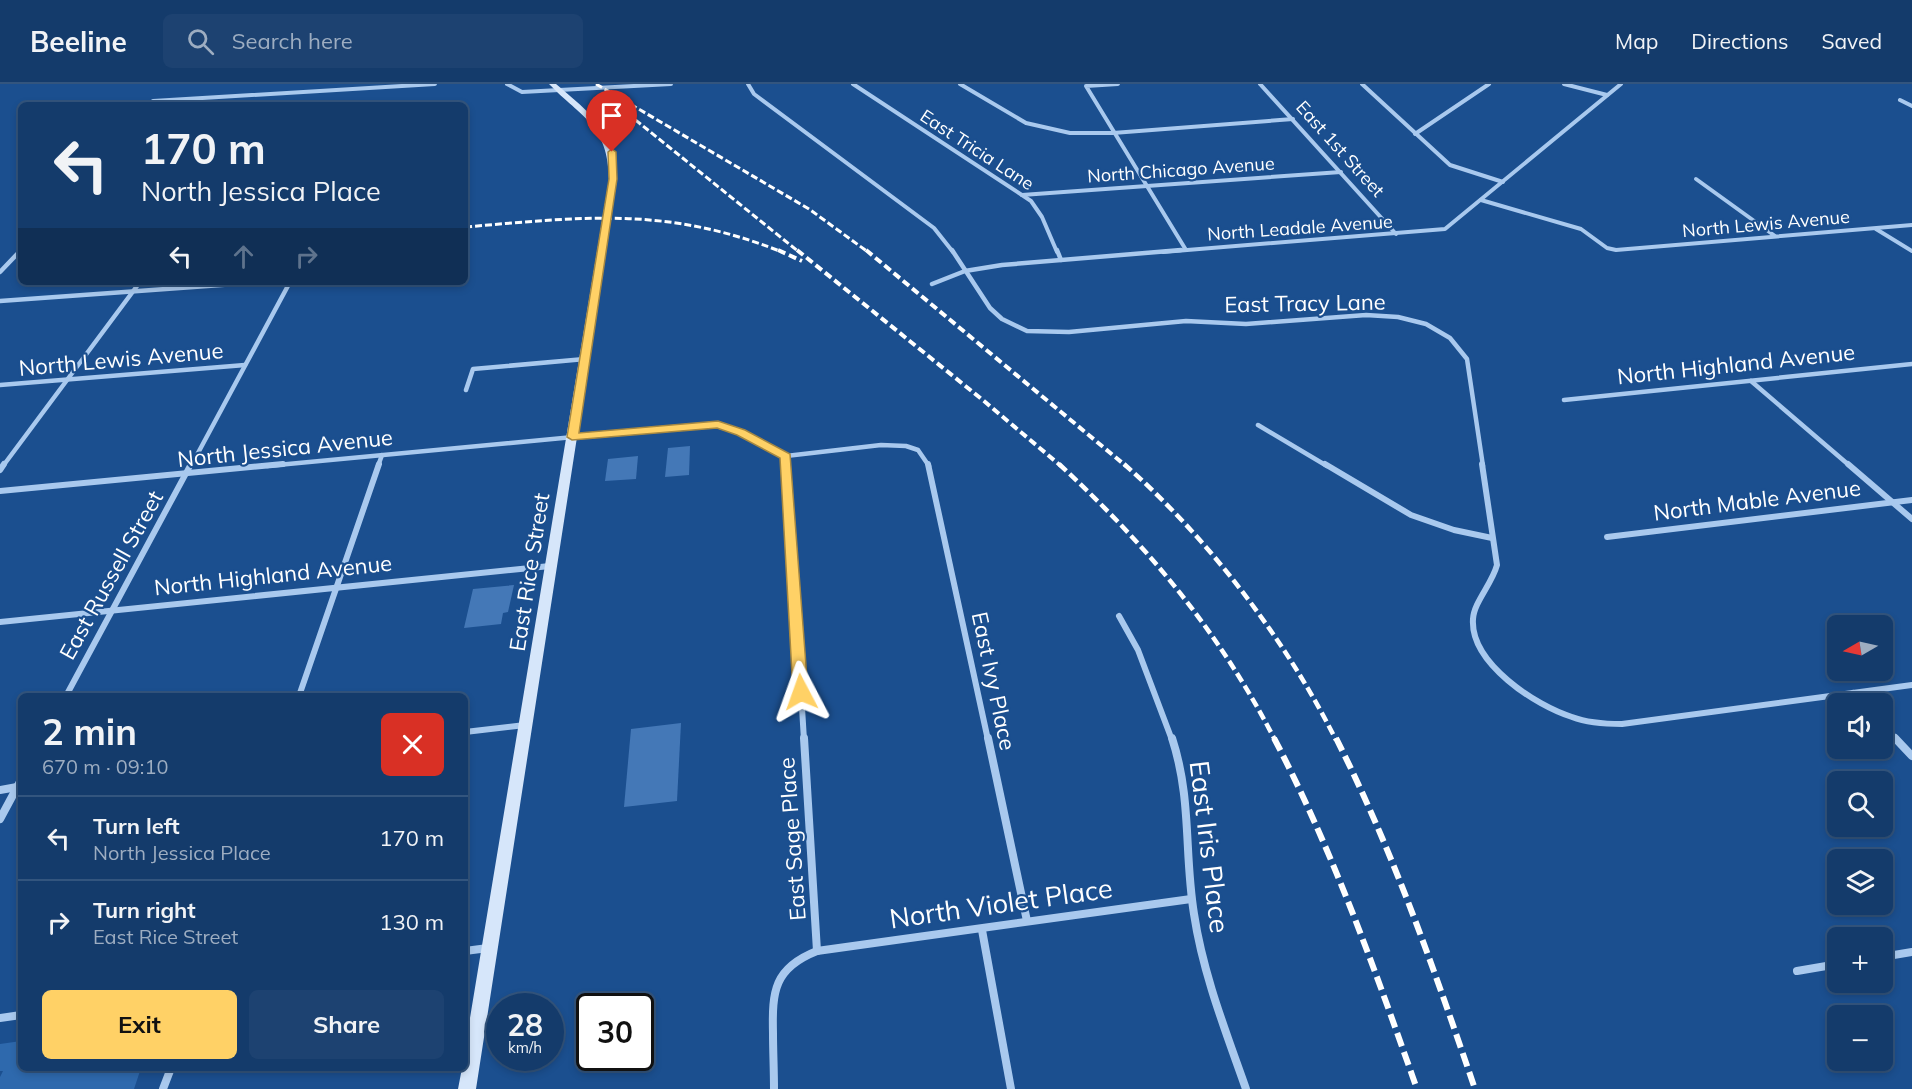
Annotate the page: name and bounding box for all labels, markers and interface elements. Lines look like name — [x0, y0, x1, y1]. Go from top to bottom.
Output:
search box — [163, 14, 583, 68]
text: Beeline — [30, 24, 127, 59]
icon: search — [184, 25, 217, 58]
text: Search here — [232, 27, 353, 55]
text: Map — [1615, 28, 1658, 54]
text: Directions — [1691, 28, 1788, 54]
text: Saved — [1821, 28, 1882, 54]
pin — [586, 90, 637, 152]
street label: East 1st Street — [1291, 96, 1390, 202]
icon: arrive — [595, 99, 628, 132]
street label: East Tricia Lane — [916, 104, 1038, 195]
text: 170 m — [141, 122, 266, 175]
icon: left — [42, 126, 120, 204]
street label: North Chicago Avenue — [1087, 151, 1275, 188]
text: North Jessica Place — [141, 174, 381, 208]
street label: North Lewis Avenue — [1681, 205, 1851, 242]
street label: North Leadale Avenue — [1207, 210, 1393, 245]
icon: left — [164, 240, 197, 273]
icon: ahead — [227, 240, 260, 273]
icon: right — [290, 240, 323, 273]
street label: East Tracy Lane — [1224, 288, 1386, 318]
street label: North Lewis Avenue — [18, 336, 224, 382]
street label: North Highland Avenue — [1616, 338, 1856, 390]
street label: North Jessica Avenue — [176, 423, 394, 473]
street label: North Mable Avenue — [1652, 473, 1862, 527]
street label: East Russell Street — [53, 485, 169, 664]
street label: East Rice Street — [503, 491, 555, 653]
street label: North Highland Avenue — [153, 549, 393, 601]
street label: East Ivy Place — [966, 609, 1022, 753]
north arrow — [1827, 615, 1893, 681]
map controls — [1827, 615, 1893, 1071]
position arrow — [769, 660, 833, 724]
button: sound — [1827, 693, 1893, 759]
text: 2 min — [42, 709, 137, 754]
button: close — [381, 713, 444, 776]
text: 670 m · 09:10 — [42, 754, 168, 779]
street label: East Sage Place — [772, 756, 812, 922]
street label: East Iris Place — [1183, 759, 1237, 935]
button: search — [1827, 771, 1893, 837]
text: Turn left — [93, 812, 180, 840]
icon: left — [42, 822, 75, 855]
text: 170 m — [379, 824, 444, 852]
text: North Jessica Place — [93, 840, 271, 865]
button: layers — [1827, 849, 1893, 915]
street label: North Violet Place — [887, 871, 1114, 935]
text: Turn right — [93, 896, 196, 924]
icon: right — [42, 906, 75, 939]
text: 130 m — [379, 908, 444, 936]
text: East Rice Street — [93, 924, 238, 949]
button: + — [1827, 927, 1893, 993]
button: Exit — [42, 990, 237, 1059]
button: Share — [249, 990, 444, 1059]
speed limit sign: 30 — [576, 993, 654, 1071]
button: − — [1827, 1005, 1893, 1071]
text: 28 — [507, 1006, 543, 1044]
text: km/h — [508, 1038, 542, 1057]

